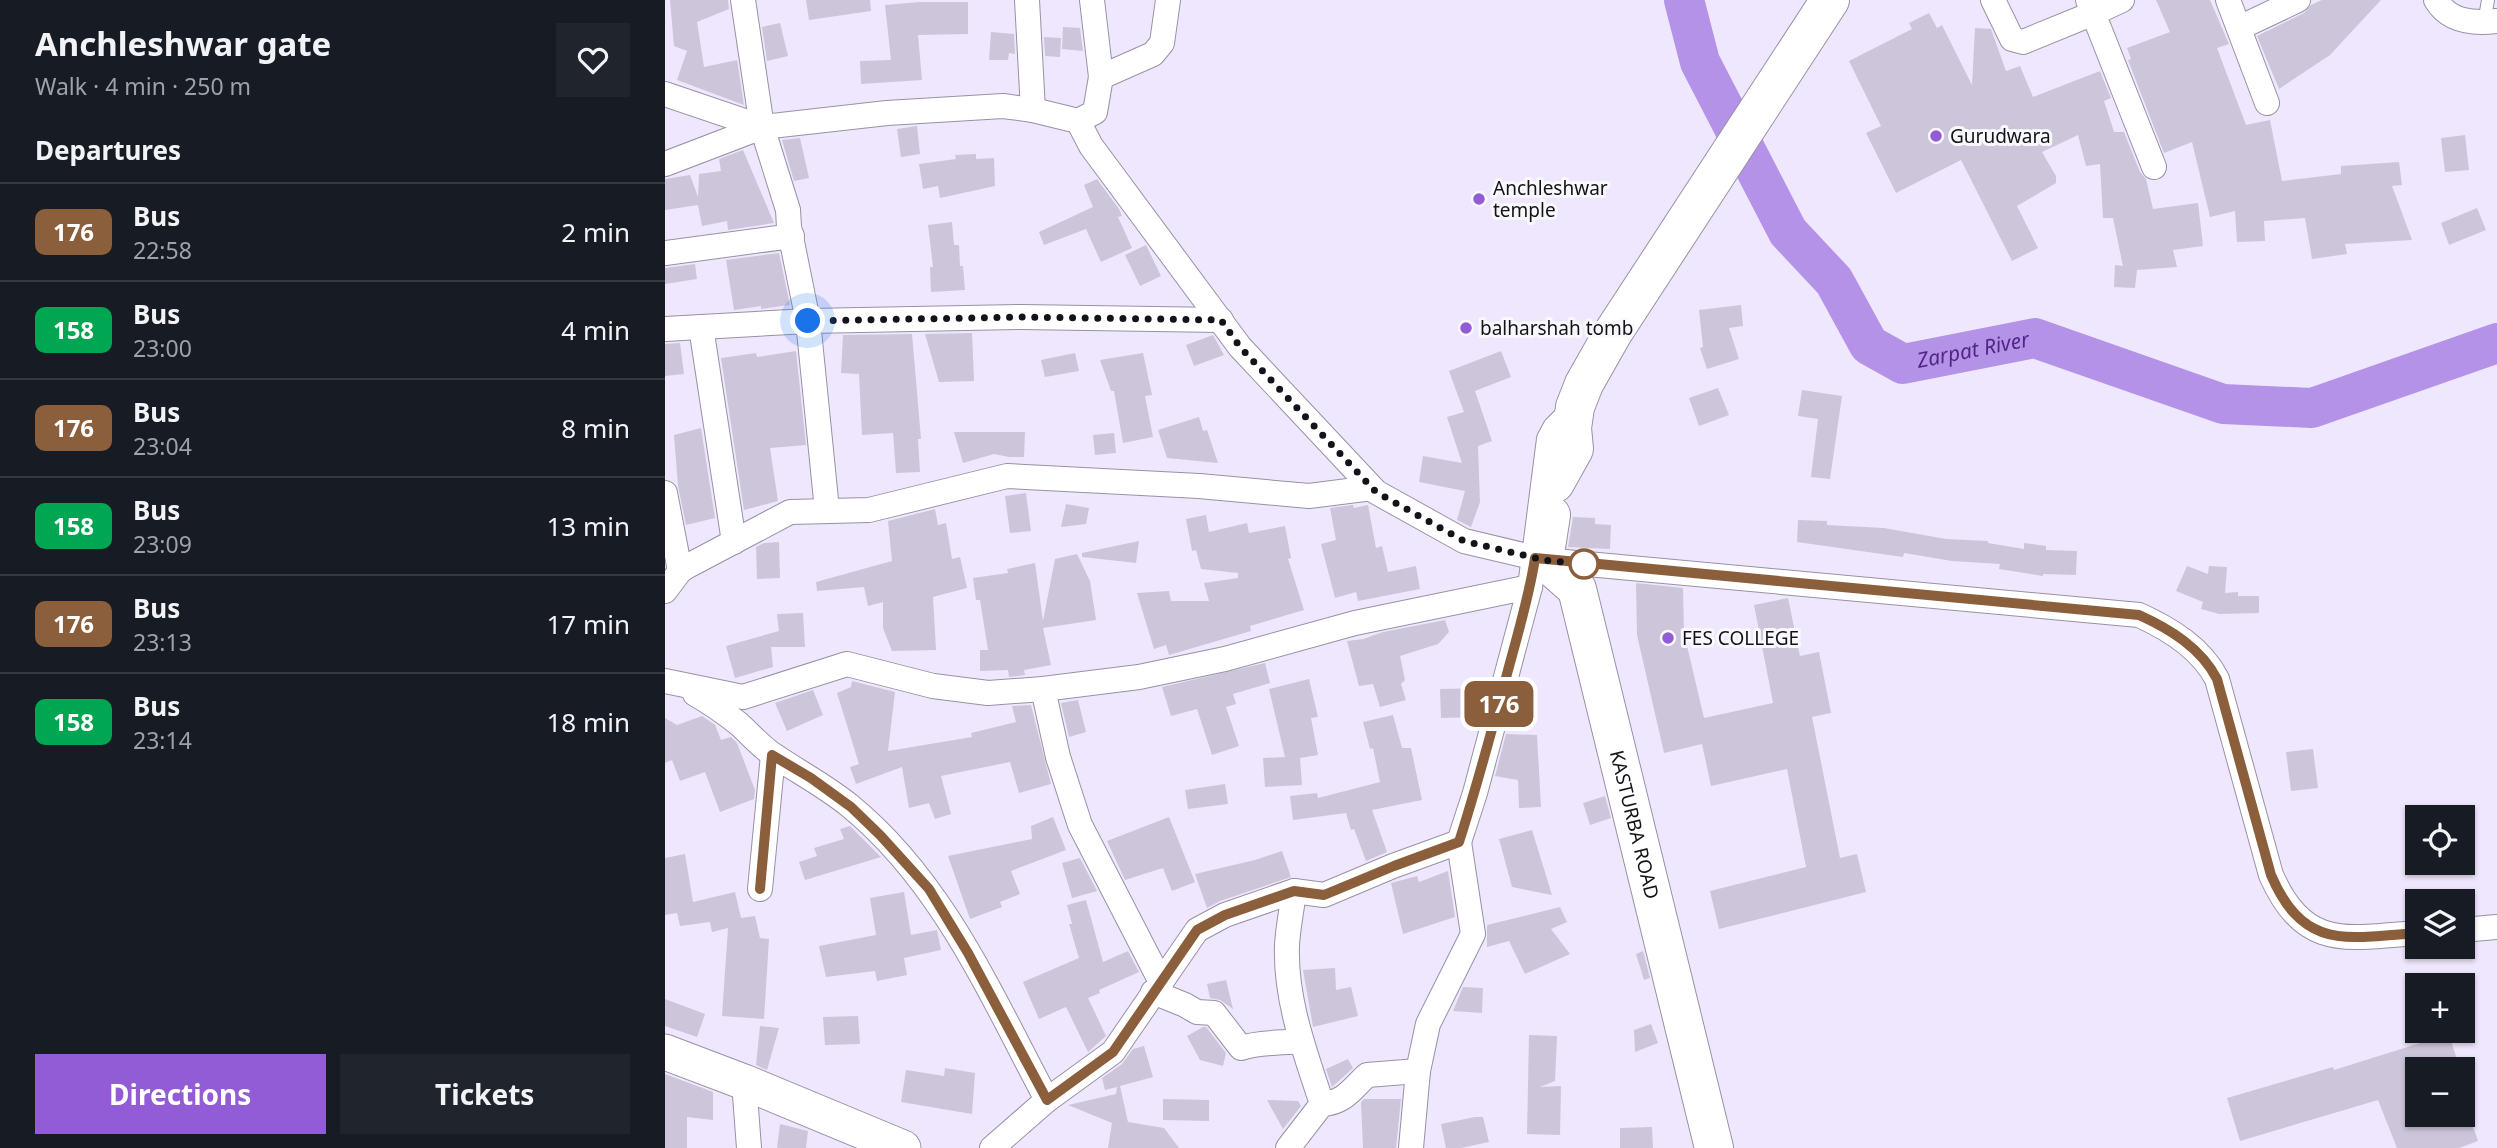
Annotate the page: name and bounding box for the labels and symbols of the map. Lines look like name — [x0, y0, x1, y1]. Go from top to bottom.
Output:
place label: Gurudwara — [1950, 123, 2051, 149]
marker: Gurudwara — [1928, 128, 1944, 144]
place label: Anchleshwar temple — [1493, 175, 1608, 223]
marker: Anchleshwar temple — [1471, 191, 1487, 207]
your location — [790, 303, 825, 338]
place label: balharshah tomb — [1480, 315, 1633, 341]
marker: balharshah tomb — [1458, 320, 1474, 336]
water label: Zarpat River — [1913, 324, 2033, 374]
unlabelled marker — [1569, 549, 1599, 579]
place label: FES COLLEGE — [1682, 625, 1799, 651]
marker: FES COLLEGE — [1660, 630, 1676, 646]
line badge: 176 — [1459, 681, 1539, 727]
street label: KASTURBA ROAD — [1604, 747, 1666, 902]

